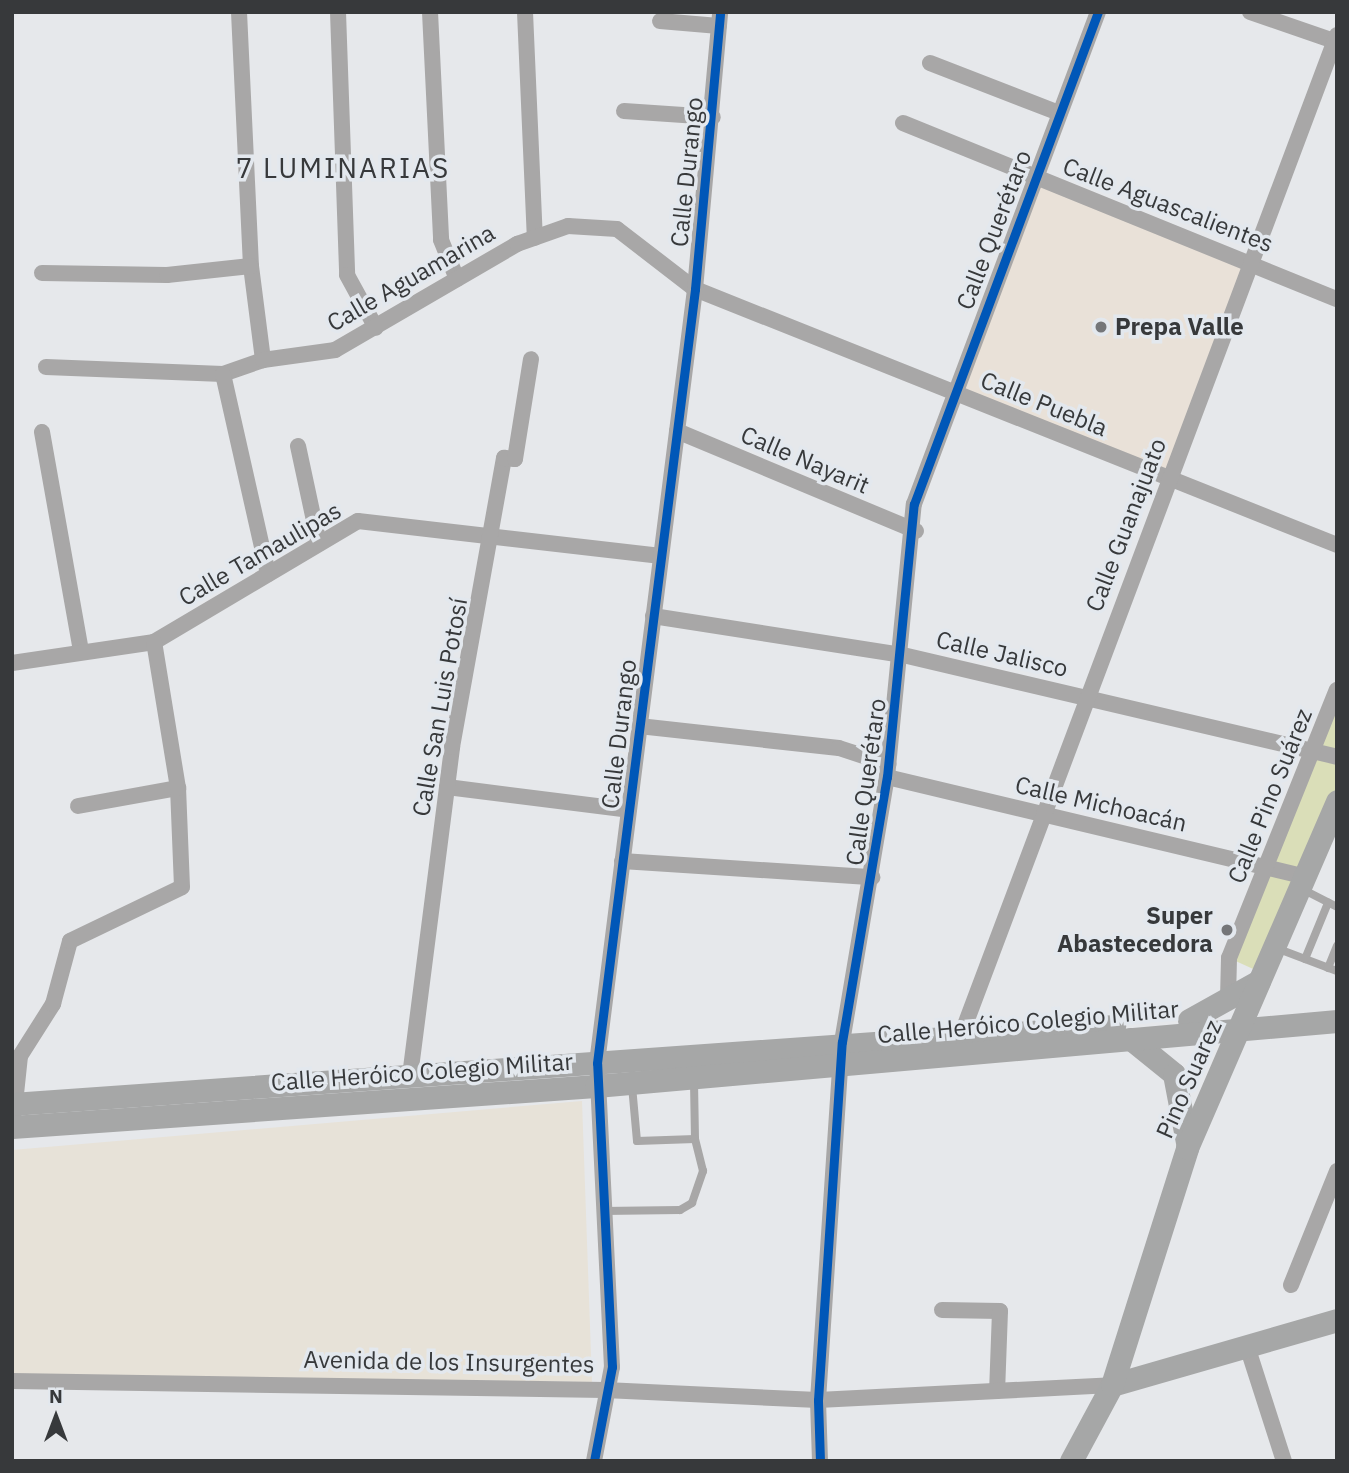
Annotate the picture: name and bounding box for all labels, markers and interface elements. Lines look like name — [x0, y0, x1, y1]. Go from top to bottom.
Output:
street label: Calle Durango — [665, 96, 709, 248]
street label: Calle Querétaro — [950, 146, 1038, 314]
district label: 7 LUMINARIAS — [237, 151, 449, 185]
street label: Calle Aguascalientes — [1059, 152, 1277, 258]
street label: Calle Aguamarina — [322, 218, 500, 338]
place label: Prepa Valle — [1115, 313, 1244, 341]
marker: Prepa Valle — [1093, 319, 1109, 335]
street label: Calle Puebla — [976, 366, 1112, 442]
street label: Calle Nayarit — [736, 420, 874, 500]
street label: Calle Guanajuato — [1080, 434, 1172, 616]
street label: Calle Tamaulipas — [174, 496, 346, 612]
street label: Calle San Luis Potosí — [407, 596, 473, 818]
street label: Calle Jalisco — [933, 625, 1071, 683]
street label: Calle Durango — [596, 658, 642, 810]
street label: Calle Querétaro — [840, 697, 892, 867]
street label: Calle Pino Suárez — [1222, 704, 1318, 888]
street label: Calle Michoacán — [1012, 770, 1190, 838]
place label: Super Abastecedora — [1057, 902, 1213, 958]
marker: Super Abastecedora — [1219, 922, 1235, 938]
street label: Calle Heróico Colegio Militar — [876, 994, 1180, 1050]
street label: Pino Suarez — [1150, 1015, 1228, 1143]
street label: Calle Heróico Colegio Militar — [270, 1047, 574, 1097]
street label: Avenida de los Insurgentes — [303, 1345, 595, 1379]
north arrow — [21, 1382, 91, 1452]
text: N — [49, 1384, 63, 1408]

